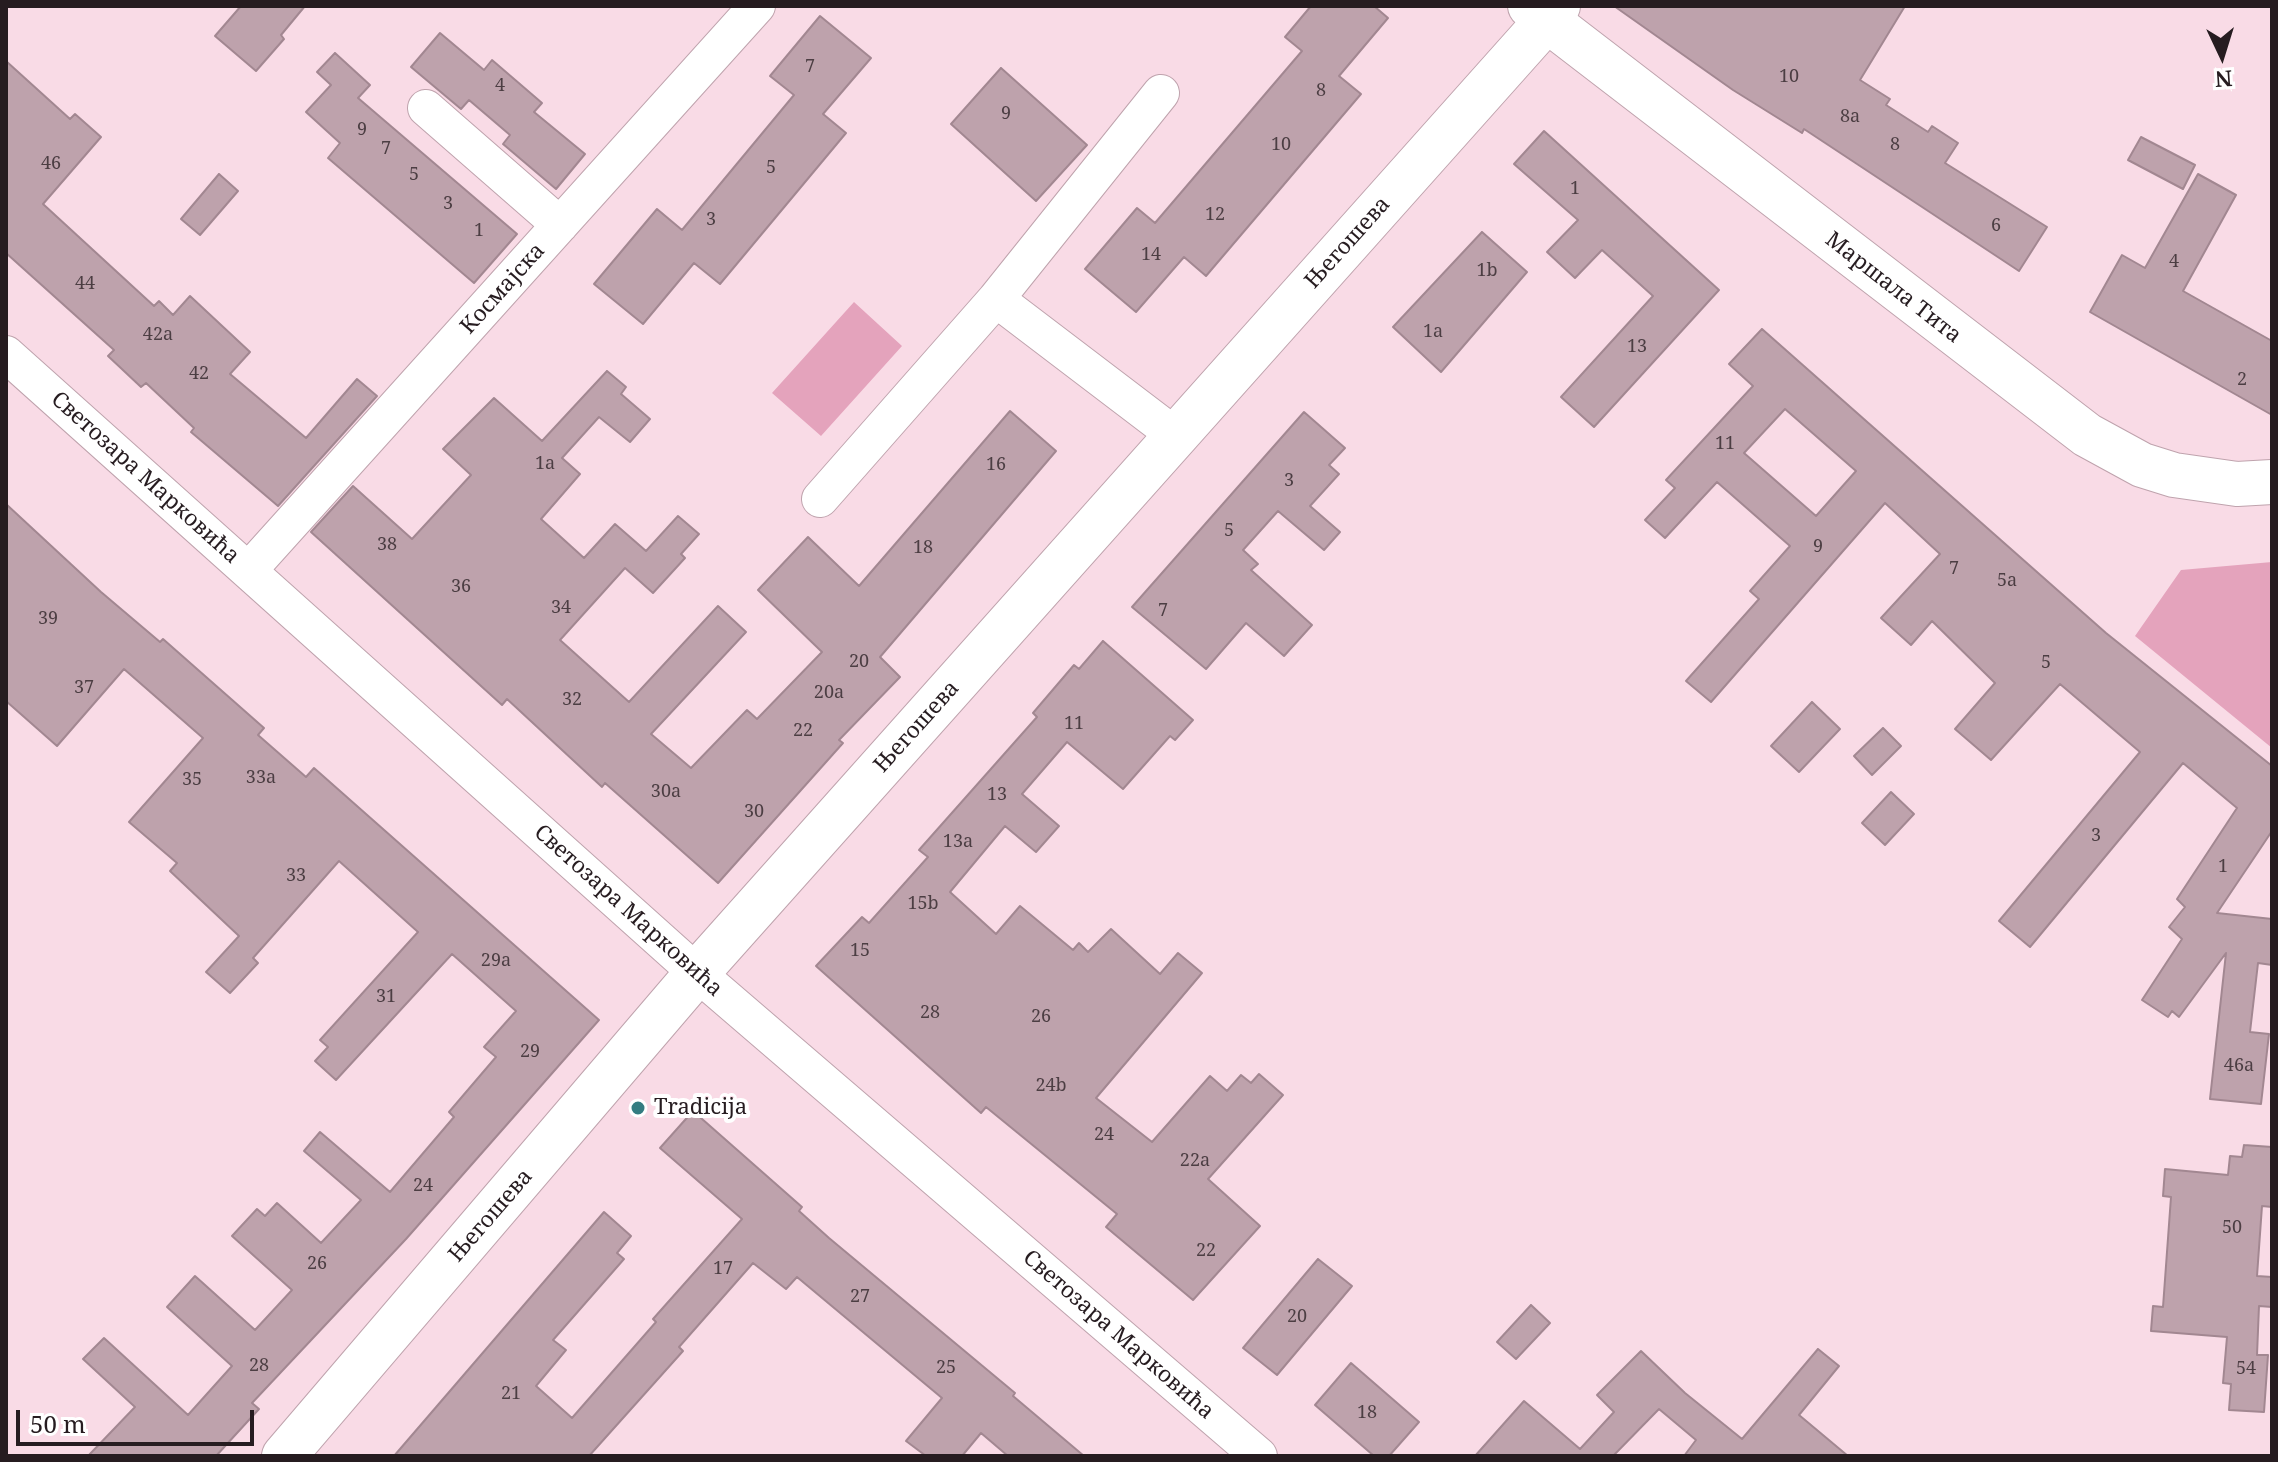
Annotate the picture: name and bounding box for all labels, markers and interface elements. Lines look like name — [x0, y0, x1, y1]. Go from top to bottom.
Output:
north arrow — [2182, 16, 2262, 96]
house number: 7 — [805, 56, 815, 78]
text: N — [2214, 64, 2233, 96]
house number: 10 — [1779, 66, 1799, 88]
house number: 4 — [495, 75, 505, 97]
house number: 8 — [1316, 80, 1326, 102]
house number: 9 — [1001, 103, 1011, 125]
house number: 8a — [1840, 106, 1860, 128]
house number: 9 — [357, 119, 367, 141]
house number: 10 — [1271, 134, 1291, 156]
house number: 8 — [1890, 134, 1900, 156]
house number: 7 — [381, 138, 391, 160]
house number: 46 — [41, 153, 61, 175]
house number: 5 — [766, 157, 776, 179]
house number: 5 — [409, 164, 419, 186]
house number: 1 — [1570, 178, 1580, 200]
street label: Његошева — [1300, 192, 1396, 294]
house number: 3 — [443, 193, 453, 215]
house number: 12 — [1205, 204, 1225, 226]
house number: 3 — [706, 209, 716, 231]
house number: 6 — [1991, 215, 2001, 237]
house number: 1 — [474, 220, 484, 242]
street label: Маршала Тита — [1820, 227, 1966, 349]
street label: Космајска — [455, 238, 551, 340]
house number: 14 — [1141, 244, 1161, 266]
house number: 4 — [2169, 251, 2179, 273]
house number: 1b — [1476, 260, 1498, 282]
house number: 44 — [75, 273, 95, 295]
house number: 1a — [1423, 321, 1443, 343]
house number: 42a — [143, 324, 173, 346]
house number: 13 — [1627, 336, 1647, 358]
house number: 42 — [189, 363, 209, 385]
house number: 2 — [2237, 369, 2247, 391]
street label: Светозара Марковића — [45, 386, 245, 570]
house number: 11 — [1715, 433, 1735, 455]
house number: 1a — [535, 453, 555, 475]
house number: 16 — [986, 454, 1006, 476]
house number: 3 — [1284, 470, 1294, 492]
house number: 5 — [1224, 520, 1234, 542]
house number: 38 — [377, 534, 397, 556]
house number: 9 — [1813, 536, 1823, 558]
house number: 18 — [913, 537, 933, 559]
house number: 7 — [1949, 558, 1959, 580]
house number: 5a — [1997, 570, 2017, 592]
house number: 36 — [451, 576, 471, 598]
house number: 34 — [551, 597, 571, 619]
house number: 7 — [1158, 600, 1168, 622]
house number: 39 — [38, 608, 58, 630]
house number: 20 — [849, 651, 869, 673]
house number: 5 — [2041, 652, 2051, 674]
street label: Његошева — [869, 676, 965, 778]
house number: 37 — [74, 677, 94, 699]
house number: 20a — [814, 682, 844, 704]
house number: 32 — [562, 689, 582, 711]
house number: 11 — [1064, 713, 1084, 735]
house number: 22 — [793, 720, 813, 742]
house number: 33a — [246, 767, 276, 789]
house number: 35 — [182, 769, 202, 791]
house number: 30a — [651, 781, 681, 803]
house number: 13 — [987, 784, 1007, 806]
house number: 30 — [744, 801, 764, 823]
street label: Светозара Марковића — [528, 819, 728, 1003]
house number: 3 — [2091, 825, 2101, 847]
house number: 13a — [943, 831, 973, 853]
house number: 1 — [2218, 856, 2228, 878]
house number: 33 — [286, 865, 306, 887]
house number: 15b — [907, 893, 939, 915]
house number: 15 — [850, 940, 870, 962]
house number: 29a — [481, 950, 511, 972]
house number: 31 — [376, 986, 396, 1008]
house number: 28 — [920, 1002, 940, 1024]
house number: 26 — [1031, 1006, 1051, 1028]
house number: 29 — [520, 1041, 540, 1063]
house number: 46a — [2224, 1055, 2254, 1077]
house number: 24b — [1035, 1075, 1067, 1097]
place label: Tradicija — [654, 1095, 747, 1121]
marker: Tradicija — [629, 1099, 647, 1117]
house number: 24 — [1094, 1124, 1114, 1146]
house number: 22a — [1180, 1150, 1210, 1172]
street label: Његошева — [443, 1164, 539, 1268]
house number: 24 — [413, 1175, 433, 1197]
house number: 50 — [2222, 1217, 2242, 1239]
house number: 22 — [1196, 1240, 1216, 1262]
street label: Светозара Марковића — [1017, 1245, 1219, 1425]
house number: 26 — [307, 1253, 327, 1275]
house number: 17 — [713, 1258, 733, 1280]
house number: 27 — [850, 1286, 870, 1308]
house number: 20 — [1287, 1306, 1307, 1328]
house number: 28 — [249, 1355, 269, 1377]
house number: 25 — [936, 1357, 956, 1379]
house number: 54 — [2236, 1358, 2256, 1380]
house number: 21 — [501, 1383, 521, 1405]
scale bar — [20, 1394, 258, 1444]
house number: 18 — [1357, 1402, 1377, 1424]
text: 50 m — [30, 1407, 86, 1440]

